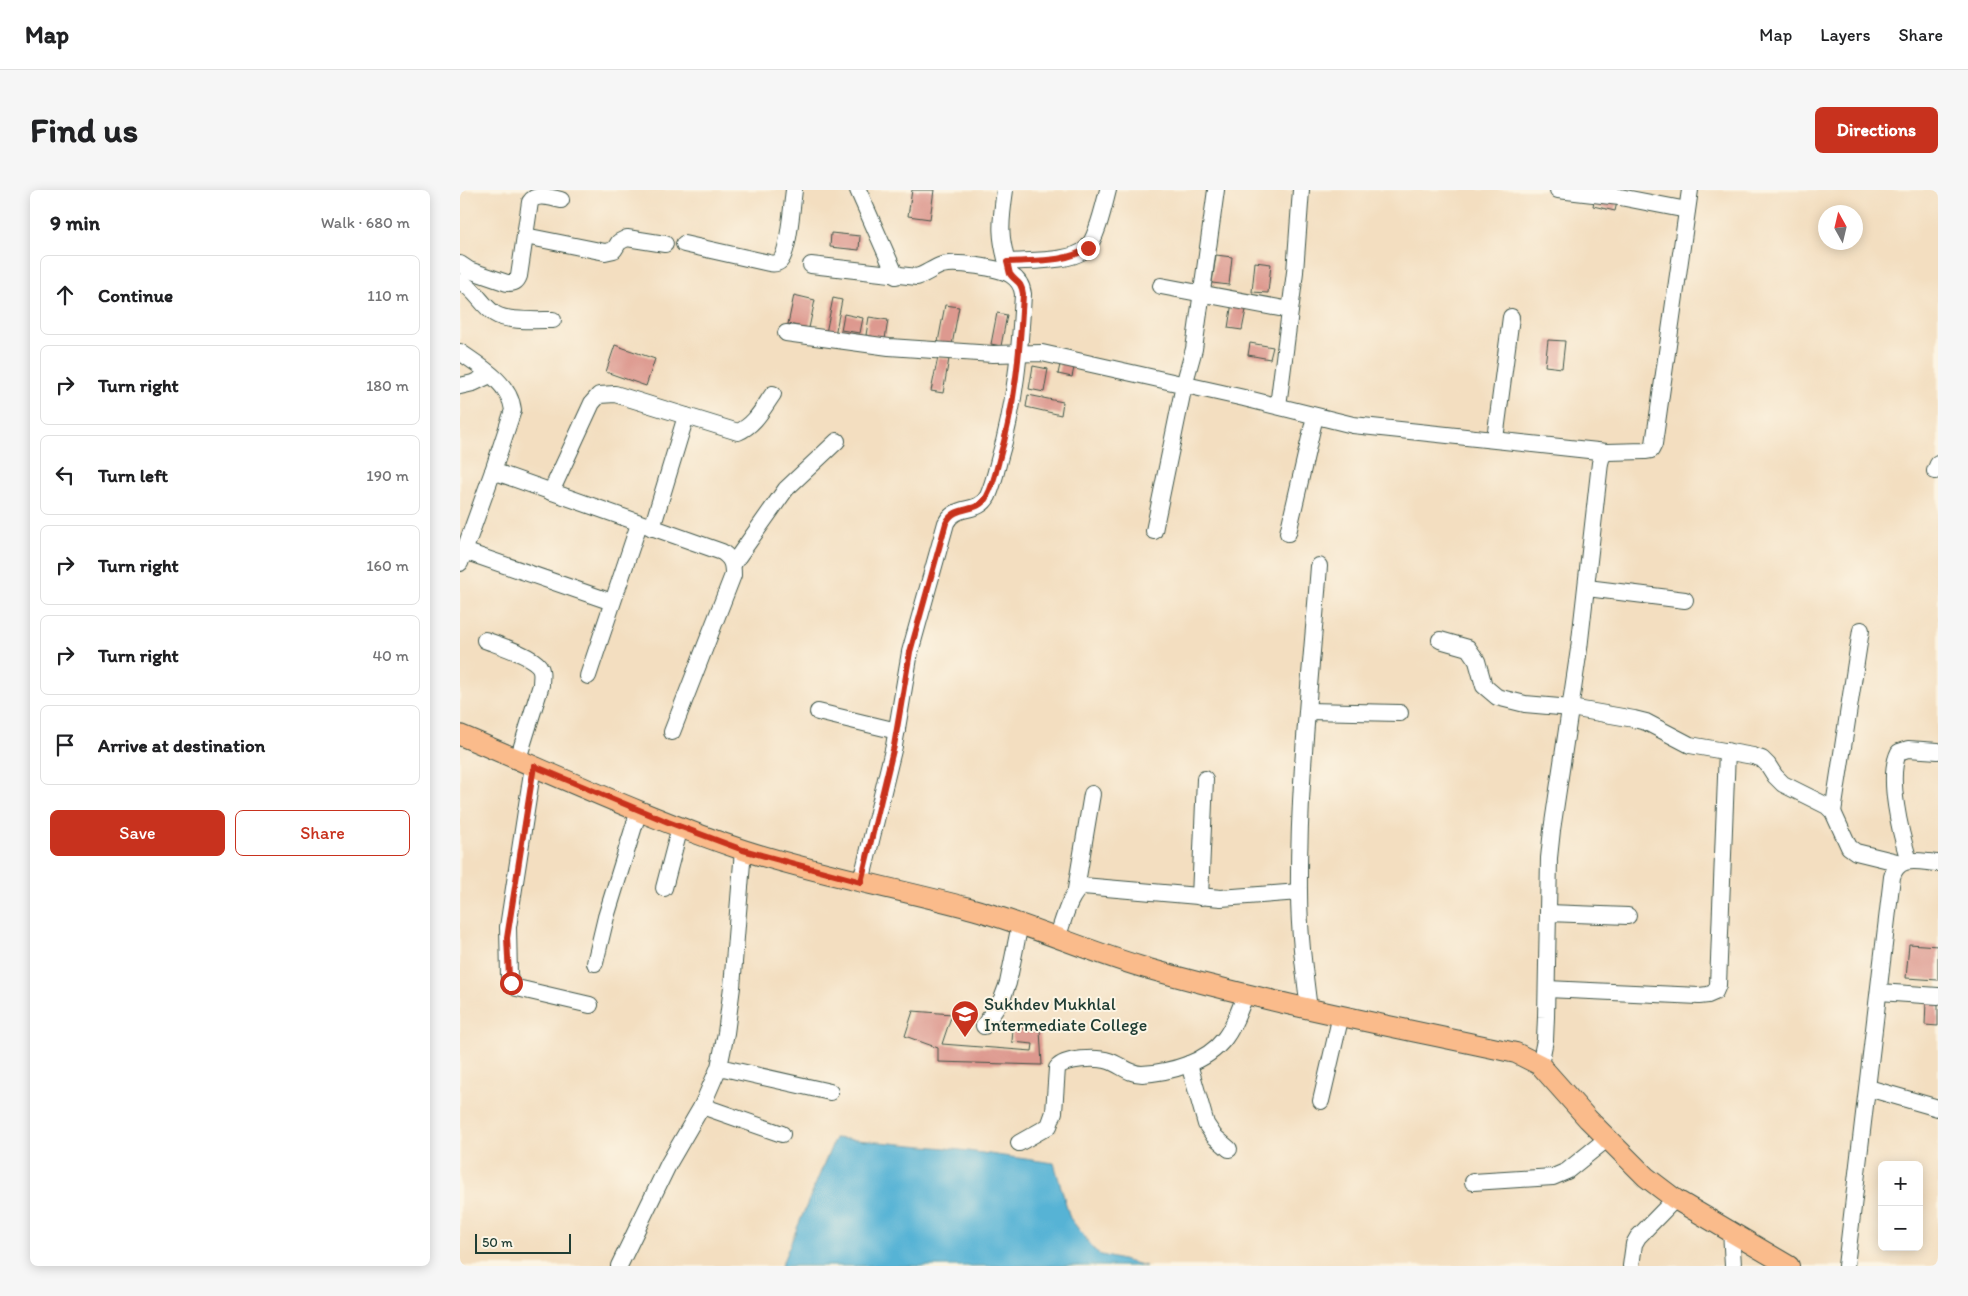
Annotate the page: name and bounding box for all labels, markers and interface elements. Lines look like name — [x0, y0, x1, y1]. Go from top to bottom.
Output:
text: Map — [25, 20, 69, 49]
text: Map — [1759, 24, 1792, 46]
text: Layers — [1820, 24, 1870, 46]
text: Share — [1898, 24, 1943, 46]
button: Directions — [1815, 107, 1938, 153]
text: Find us — [30, 109, 138, 151]
north arrow — [1818, 205, 1863, 250]
text: 9 min — [50, 210, 100, 235]
text: Walk · 680 m — [321, 213, 410, 232]
route end — [1077, 237, 1100, 260]
icon: ahead — [51, 281, 79, 309]
text: Continue — [98, 284, 173, 307]
text: 110 m — [367, 286, 409, 305]
icon: right — [51, 371, 79, 399]
text: Turn right — [98, 374, 179, 397]
text: 180 m — [366, 376, 409, 395]
icon: left — [51, 461, 79, 489]
text: Turn left — [98, 464, 168, 487]
text: 190 m — [366, 466, 409, 485]
icon: right — [51, 551, 79, 579]
text: Turn right — [98, 554, 179, 577]
text: 160 m — [366, 556, 409, 575]
icon: right — [51, 641, 79, 669]
text: Turn right — [98, 644, 179, 667]
text: 40 m — [372, 646, 409, 665]
icon: arrive — [51, 731, 79, 759]
text: Arrive at destination — [98, 734, 265, 757]
button: Save — [50, 810, 225, 856]
button: Share — [235, 810, 410, 856]
route start — [500, 972, 523, 995]
place label: Sukhdev Mukhlal Intermediate College — [984, 993, 1147, 1036]
school or university icon: Sukhdev Mukhlal Intermediate College — [950, 999, 980, 1038]
map controls — [1878, 1161, 1923, 1251]
button: + — [1878, 1161, 1923, 1206]
button: − — [1878, 1206, 1923, 1251]
scale bar — [475, 1231, 571, 1254]
text: 50 m — [482, 1234, 513, 1251]

